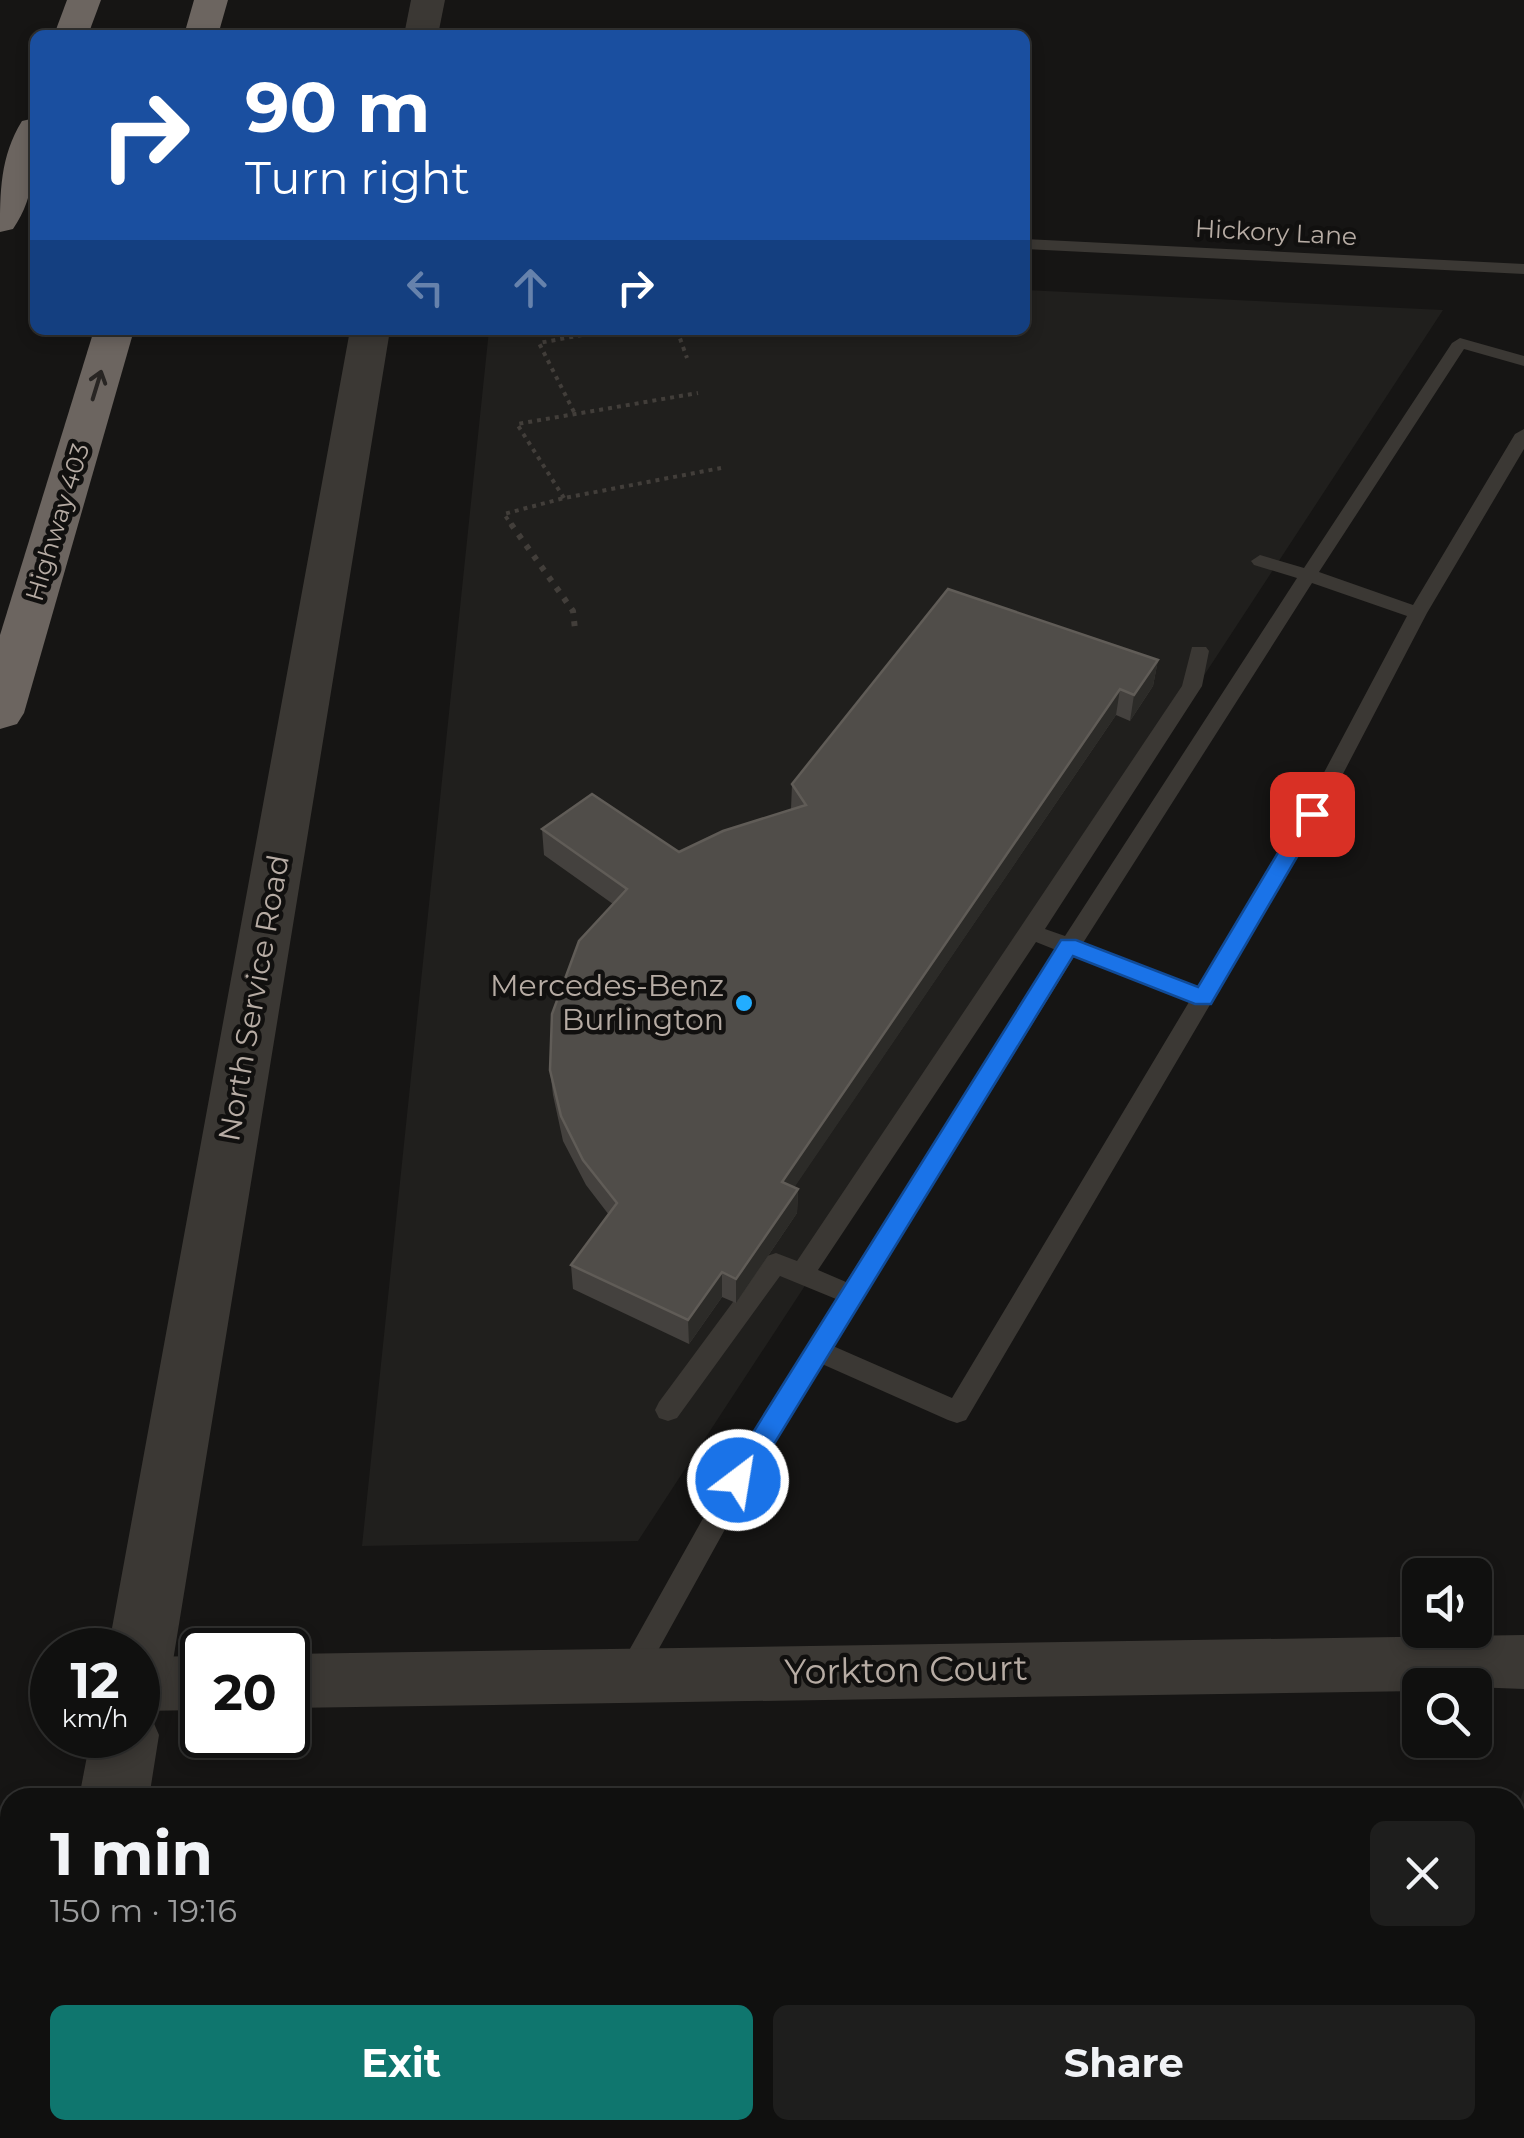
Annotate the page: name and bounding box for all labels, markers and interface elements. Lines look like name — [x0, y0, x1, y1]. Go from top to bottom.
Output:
text: 90 m — [245, 64, 430, 150]
icon: right — [80, 70, 210, 200]
text: Turn right — [245, 150, 470, 205]
street label: Hickory Lane — [1194, 213, 1358, 251]
icon: left — [398, 260, 453, 315]
icon: ahead — [503, 260, 558, 315]
icon: right — [608, 260, 663, 315]
one-way arrow — [89, 370, 107, 401]
street label: Highway 403 — [19, 439, 95, 605]
pin — [1270, 772, 1355, 857]
icon: arrive — [1285, 787, 1340, 842]
street label: North Service Road — [210, 852, 297, 1144]
place label: Mercedes-Benz Burlington — [490, 967, 724, 1038]
marker: Mercedes-Benz Burlington — [733, 992, 755, 1014]
position arrow — [686, 1428, 790, 1532]
map controls — [1402, 1558, 1492, 1758]
button: sound — [1402, 1558, 1492, 1648]
speed limit sign: 20 — [180, 1628, 310, 1758]
street label: Yorkton Court — [784, 1646, 1028, 1693]
text: 12 — [70, 1650, 120, 1711]
button: search — [1402, 1668, 1492, 1758]
text: km/h — [62, 1703, 128, 1733]
text: 1 min — [50, 1817, 213, 1890]
button: close — [1370, 1821, 1475, 1926]
text: 150 m · 19:16 — [50, 1891, 237, 1930]
button: Exit — [50, 2005, 753, 2120]
button: Share — [773, 2005, 1475, 2120]

